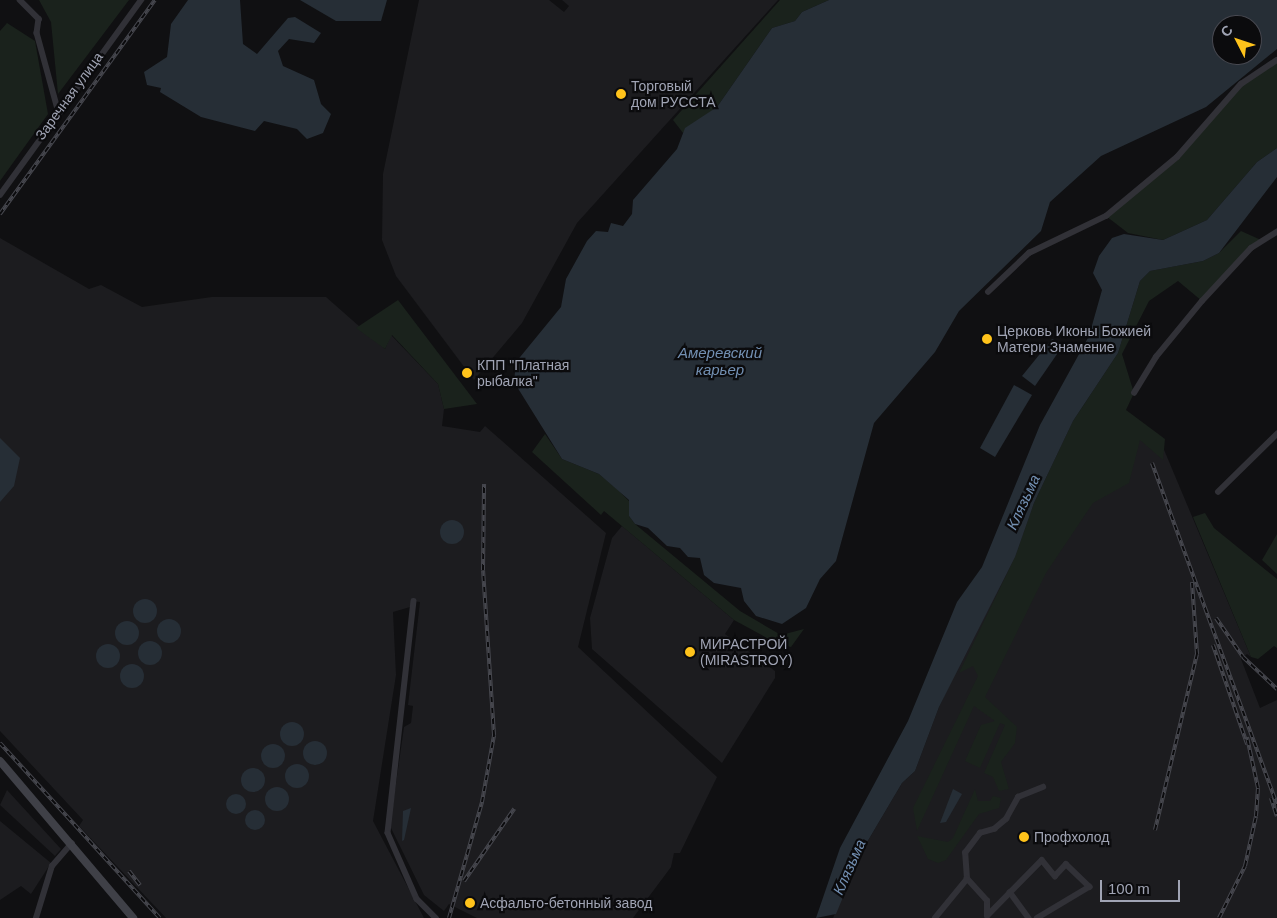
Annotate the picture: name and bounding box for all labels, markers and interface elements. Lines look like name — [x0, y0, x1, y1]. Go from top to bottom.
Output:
north arrow — [1212, 15, 1262, 65]
text: С — [1217, 22, 1236, 40]
street label: Заречная улица — [32, 49, 106, 143]
place label: Торговый дом РУССТА — [631, 78, 716, 110]
marker: Торговый дом РУССТА — [615, 88, 627, 100]
place label: Церковь Иконы Божией Матери Знамение — [997, 323, 1151, 356]
marker: Церковь Иконы Божией Матери Знамение — [981, 333, 993, 345]
water label: Амеревский карьер — [678, 343, 762, 378]
place label: КПП "Платная рыбалка" — [477, 357, 569, 390]
marker: КПП "Платная рыбалка" — [461, 367, 473, 379]
water label: Клязьма — [1002, 472, 1044, 532]
place label: МИРАСТРОЙ (MIRASTROY) — [700, 636, 793, 669]
marker: МИРАСТРОЙ (MIRASTROY) — [684, 646, 696, 658]
place label: Профхолод — [1034, 829, 1109, 845]
marker: Профхолод — [1018, 831, 1030, 843]
water label: Клязьма — [829, 836, 869, 898]
scale bar — [1102, 870, 1182, 902]
text: 100 m — [1108, 880, 1150, 897]
place label: Асфальто-бетонный завод — [480, 895, 652, 911]
marker: Асфальто-бетонный завод — [464, 897, 476, 909]

